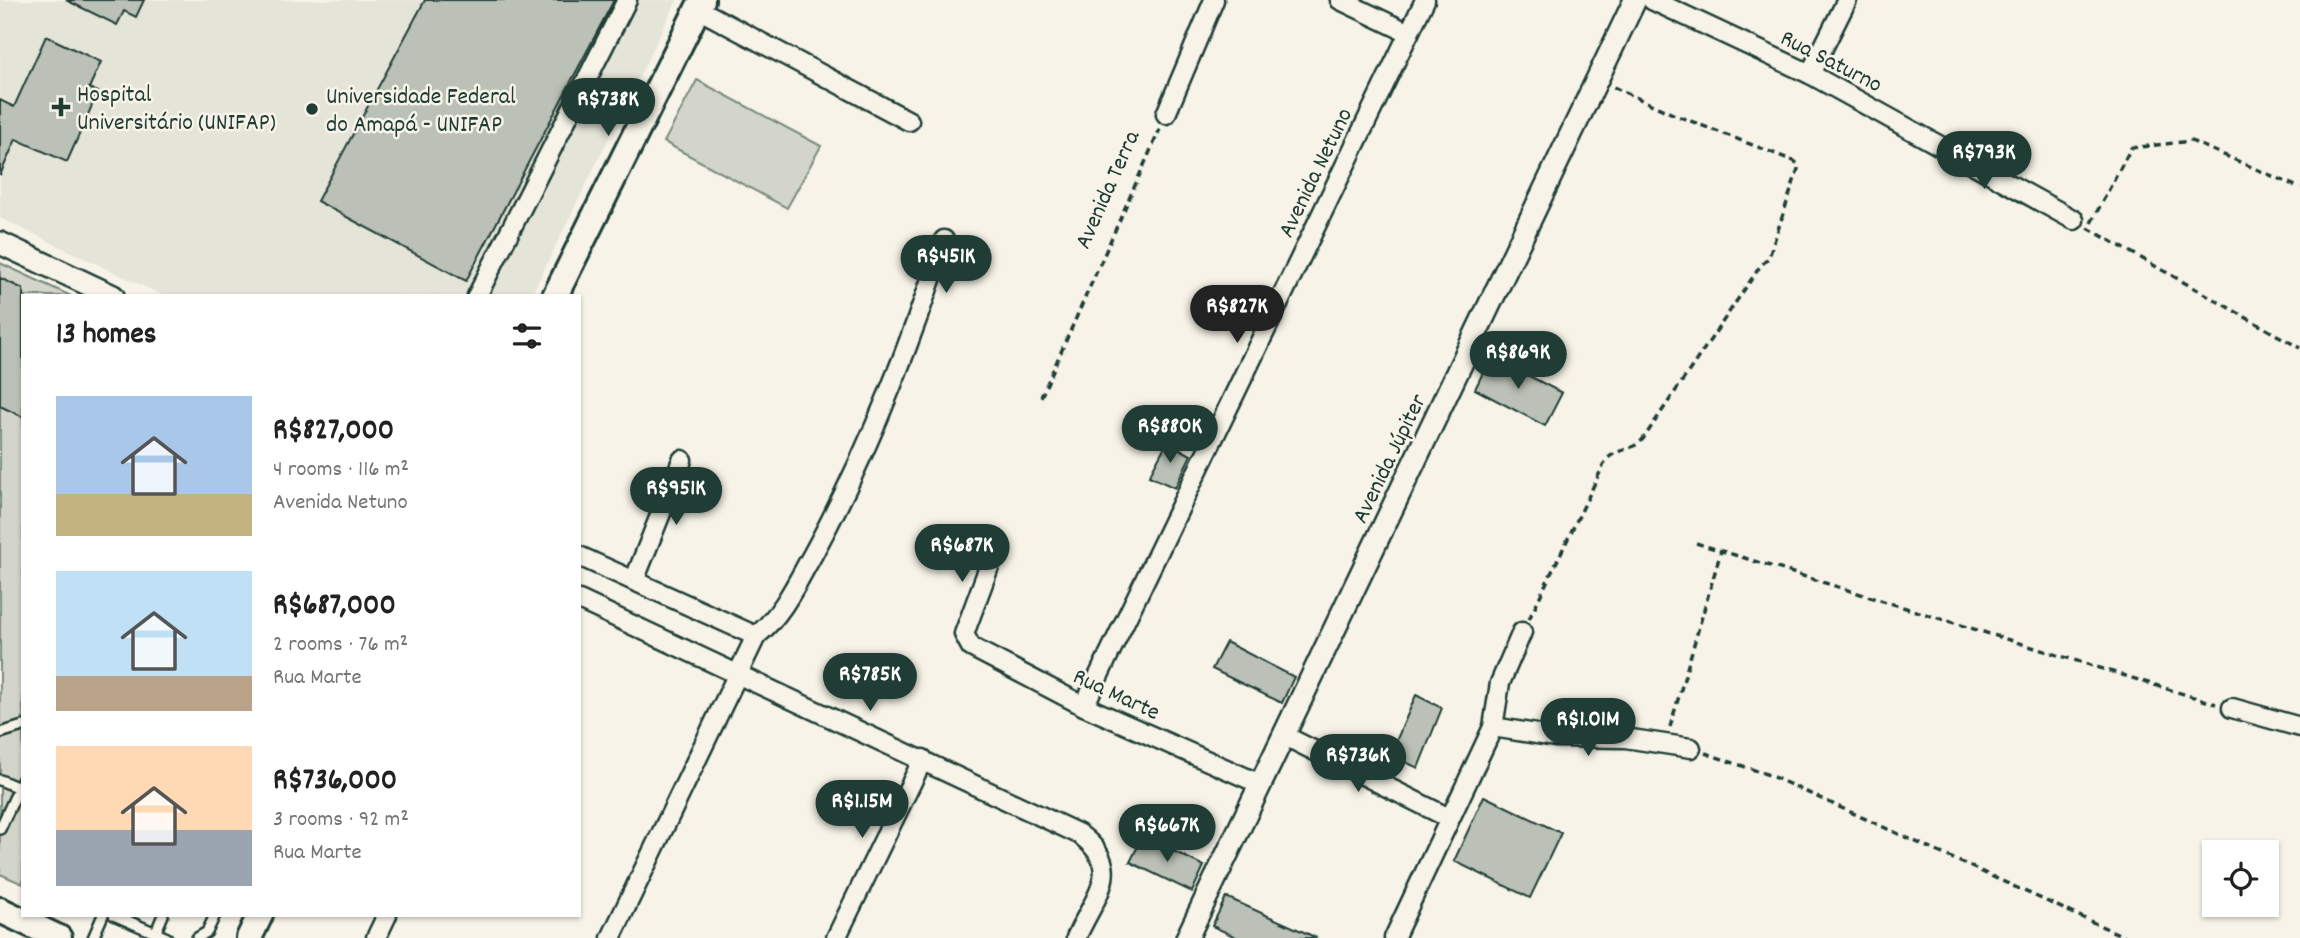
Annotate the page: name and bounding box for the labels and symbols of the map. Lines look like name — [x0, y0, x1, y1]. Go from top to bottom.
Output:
street label: Rua Saturno — [1774, 22, 1888, 103]
pin: R$738K — [551, 78, 665, 138]
place label: Hospital Universitário (UNIFAP) — [77, 79, 276, 141]
place label: Universidade Federal do Amapá - UNIFAP — [326, 81, 516, 143]
marker: Hospital Universitário (UNIFAP) — [51, 97, 71, 117]
marker: Universidade Federal do Amapá - UNIFAP — [304, 101, 320, 117]
street label: Avenida Netuno — [1271, 103, 1363, 244]
street label: Avenida Terra — [1068, 125, 1150, 255]
pin: R$793K — [1927, 132, 2041, 191]
pin: R$451K — [889, 236, 1003, 295]
pin: R$827K — [1180, 286, 1294, 345]
pin: R$869K — [1461, 332, 1575, 391]
street label: Avenida Júpiter — [1345, 389, 1437, 530]
pin: R$880K — [1113, 406, 1227, 465]
pin: R$951K — [619, 468, 733, 527]
pin: R$687K — [905, 524, 1019, 584]
pin: R$785K — [813, 654, 927, 713]
street label: Rua Marte — [1067, 661, 1165, 731]
pin: R$1.01M — [1523, 698, 1653, 758]
pin: R$736K — [1301, 734, 1415, 794]
pin: R$1.15M — [797, 780, 927, 840]
pin: R$667K — [1110, 804, 1224, 864]

